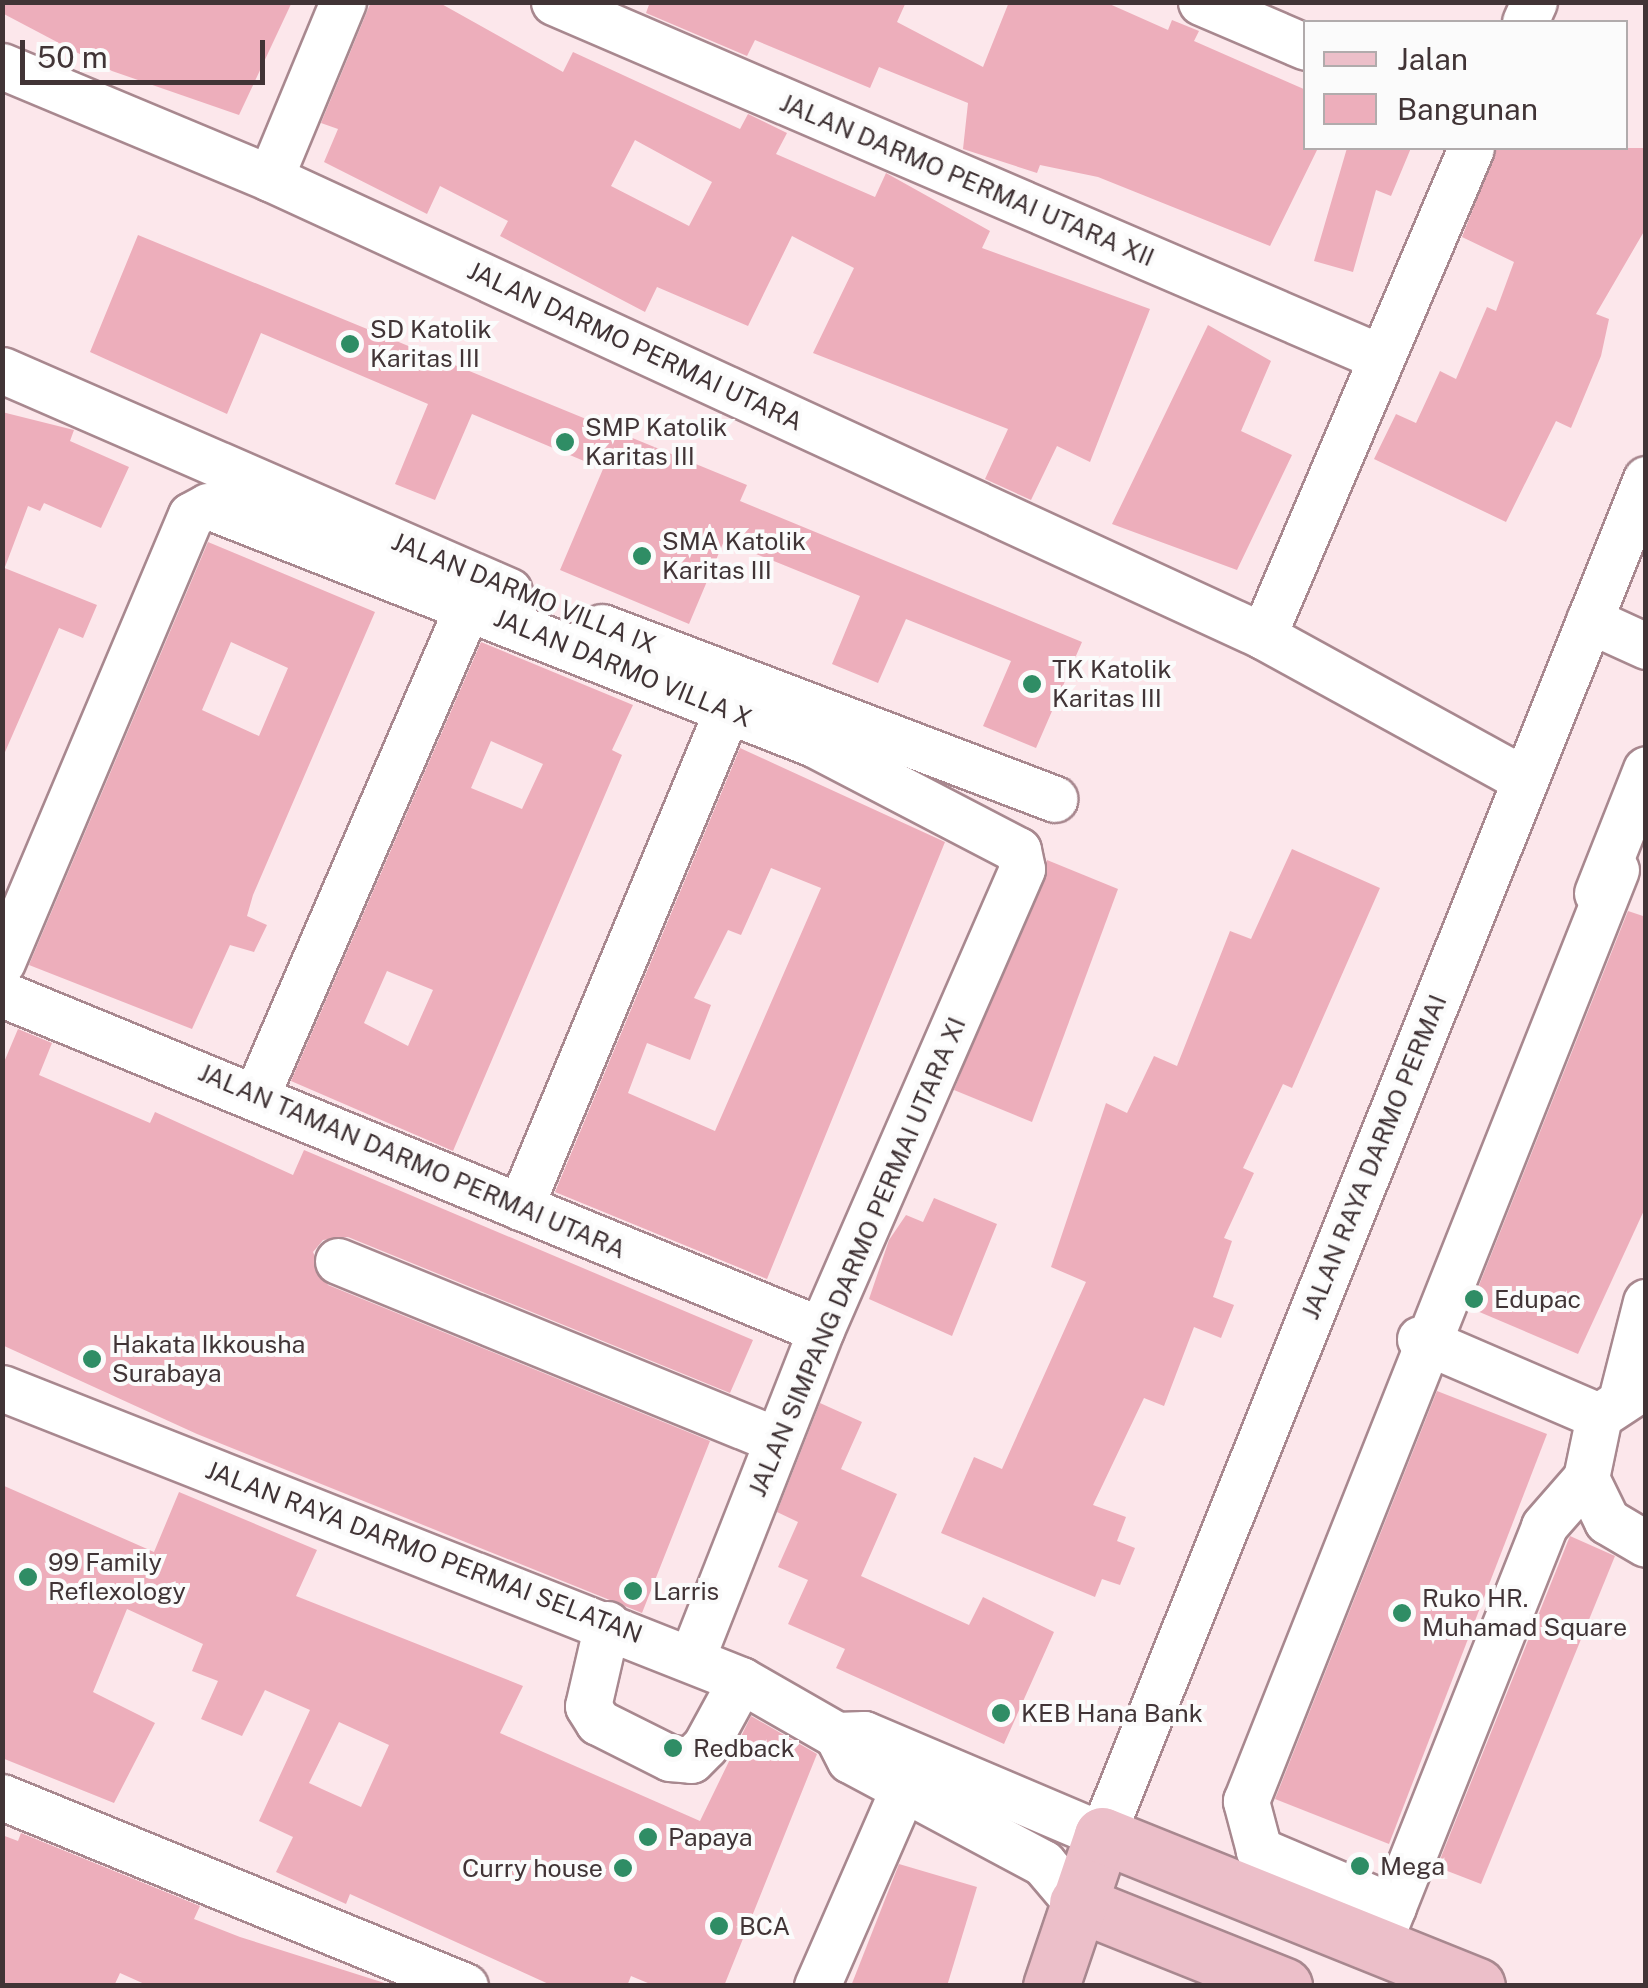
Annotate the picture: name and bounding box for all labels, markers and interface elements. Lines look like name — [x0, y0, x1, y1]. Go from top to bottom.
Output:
scale bar — [25, 20, 270, 82]
legend — [1303, 20, 1628, 150]
text: 50 m — [37, 39, 108, 75]
text: Jalan — [1397, 41, 1468, 77]
street label: JALAN DARMO PERMAI UTARA XII — [775, 87, 1159, 273]
text: Bangunan — [1397, 91, 1538, 127]
street label: JALAN DARMO PERMAI UTARA — [463, 255, 807, 437]
place label: SD Katolik Karitas III — [370, 315, 492, 374]
marker: SD Katolik Karitas III — [339, 333, 361, 355]
place label: SMP Katolik Karitas III — [585, 413, 727, 472]
marker: SMP Katolik Karitas III — [554, 431, 576, 453]
street label: JALAN DARMO VILLA IX — [387, 526, 661, 660]
place label: SMA Katolik Karitas III — [662, 527, 806, 586]
marker: SMA Katolik Karitas III — [631, 545, 653, 567]
street label: JALAN DARMO VILLA X — [489, 602, 757, 734]
place label: TK Katolik Karitas III — [1052, 655, 1171, 714]
marker: TK Katolik Karitas III — [1021, 673, 1043, 695]
street label: JALAN RAYA DARMO PERMAI — [1295, 990, 1453, 1324]
street label: JALAN SIMPANG DARMO PERMAI UTARA XI — [742, 1013, 972, 1501]
street label: JALAN TAMAN DARMO PERMAI UTARA — [194, 1057, 630, 1265]
place label: Edupac — [1494, 1284, 1581, 1314]
marker: Edupac — [1463, 1288, 1485, 1310]
place label: Hakata Ikkousha Surabaya — [112, 1330, 305, 1389]
marker: Hakata Ikkousha Surabaya — [81, 1348, 103, 1370]
street label: JALAN RAYA DARMO PERMAI SELATAN — [201, 1455, 647, 1649]
place label: 99 Family Reflexology — [48, 1548, 186, 1607]
marker: 99 Family Reflexology — [17, 1566, 39, 1588]
place label: Larris — [653, 1576, 719, 1606]
marker: Larris — [622, 1580, 644, 1602]
place label: Ruko HR. Muhamad Square — [1422, 1584, 1627, 1643]
marker: Ruko HR. Muhamad Square — [1391, 1602, 1413, 1624]
place label: KEB Hana Bank — [1021, 1698, 1203, 1728]
marker: KEB Hana Bank — [990, 1702, 1012, 1724]
place label: Redback — [693, 1733, 795, 1763]
marker: Redback — [662, 1737, 684, 1759]
place label: Papaya — [668, 1822, 753, 1852]
marker: Papaya — [637, 1826, 659, 1848]
place label: Mega — [1380, 1851, 1445, 1881]
place label: Curry house — [462, 1853, 603, 1883]
marker: Mega — [1349, 1855, 1371, 1877]
marker: Curry house — [612, 1857, 634, 1879]
place label: BCA — [739, 1911, 790, 1941]
marker: BCA — [708, 1915, 730, 1937]

